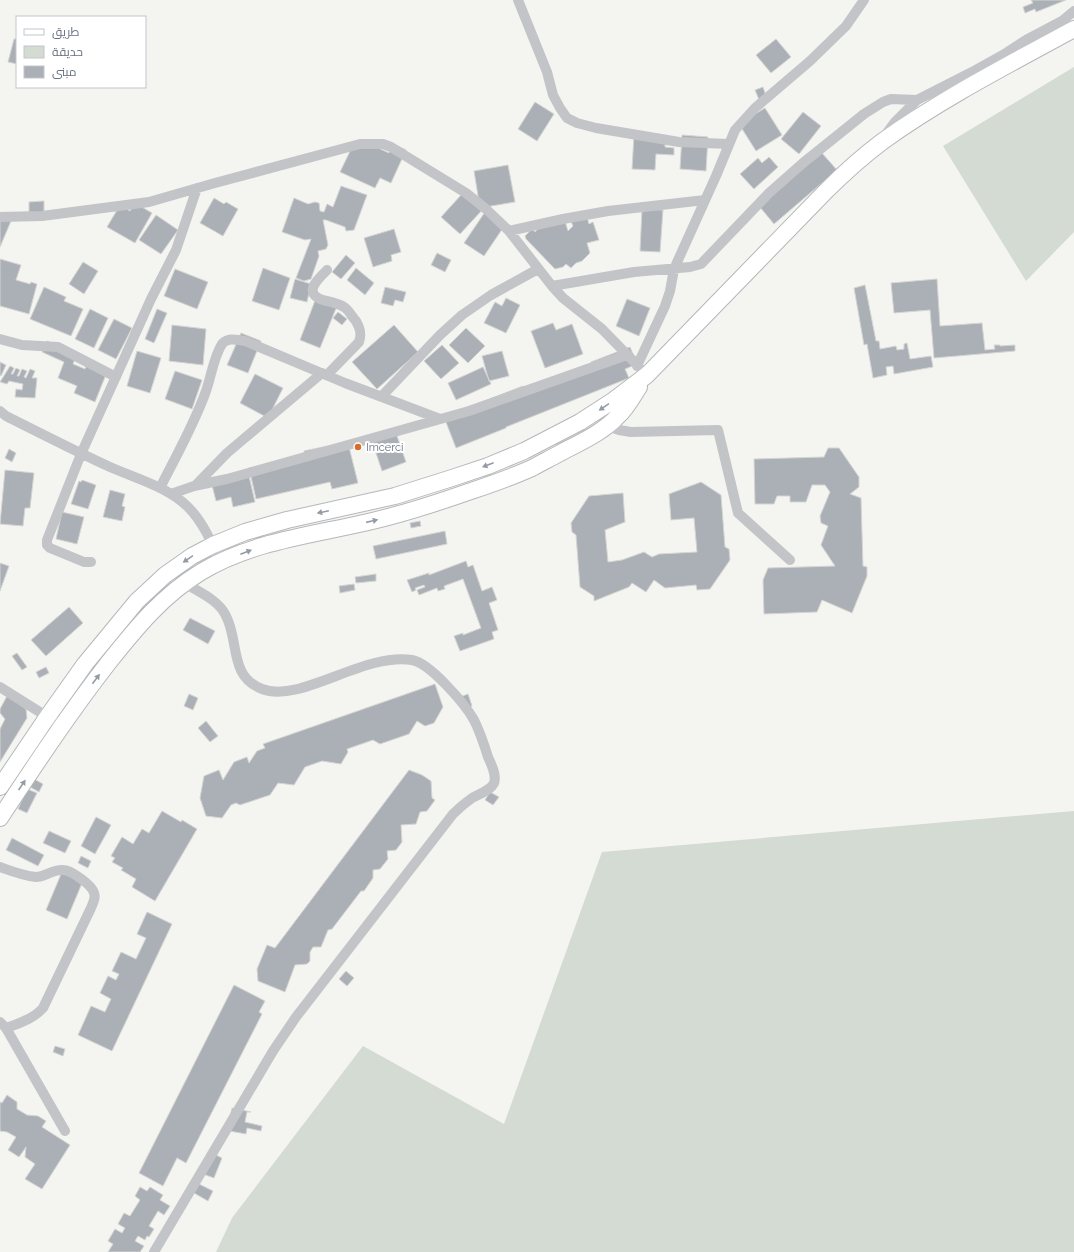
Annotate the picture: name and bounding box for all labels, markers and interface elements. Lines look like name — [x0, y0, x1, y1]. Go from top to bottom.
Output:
legend — [16, 16, 146, 88]
text: طريق — [52, 25, 80, 39]
text: حديقة — [52, 45, 83, 59]
text: مبنى — [52, 65, 77, 79]
one-way arrow — [599, 403, 609, 411]
place label: Imcerci — [366, 441, 403, 454]
marker: Imcerci — [353, 442, 363, 452]
one-way arrow — [482, 463, 494, 469]
one-way arrow — [317, 510, 329, 516]
one-way arrow — [366, 517, 378, 523]
one-way arrow — [240, 548, 252, 554]
one-way arrow — [183, 555, 193, 563]
one-way arrow — [92, 673, 100, 684]
one-way arrow — [18, 780, 26, 790]

